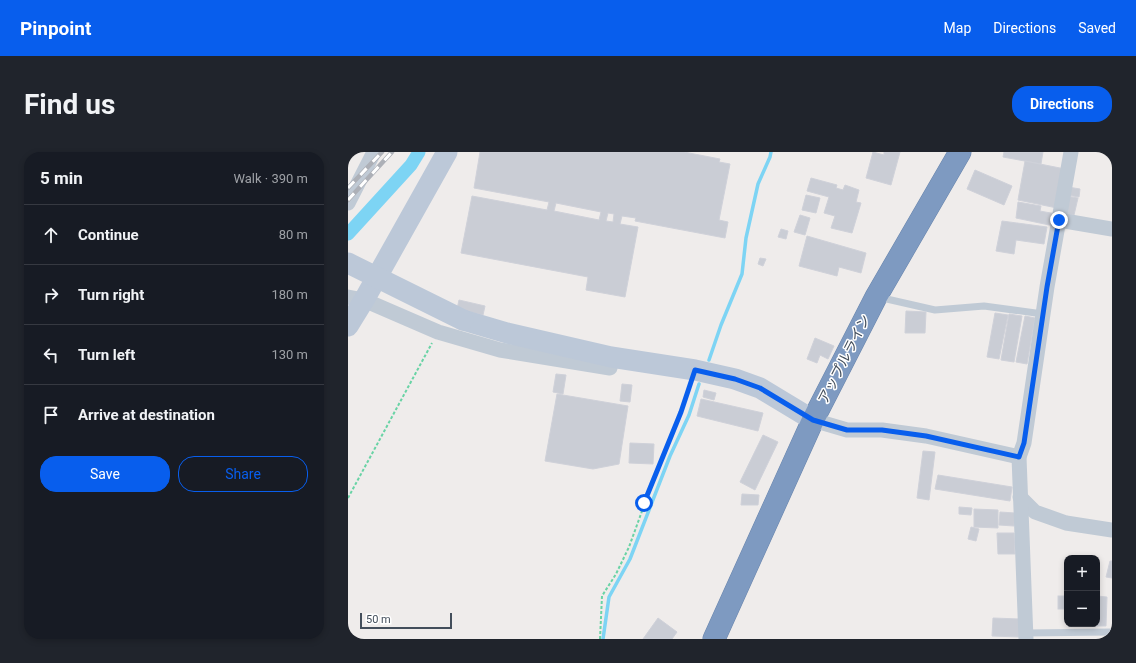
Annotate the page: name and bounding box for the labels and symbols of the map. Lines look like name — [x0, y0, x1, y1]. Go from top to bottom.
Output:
route end — [1050, 211, 1068, 229]
street label: アップルライン — [815, 312, 873, 406]
route start — [635, 494, 653, 512]
scale bar — [360, 611, 452, 630]

